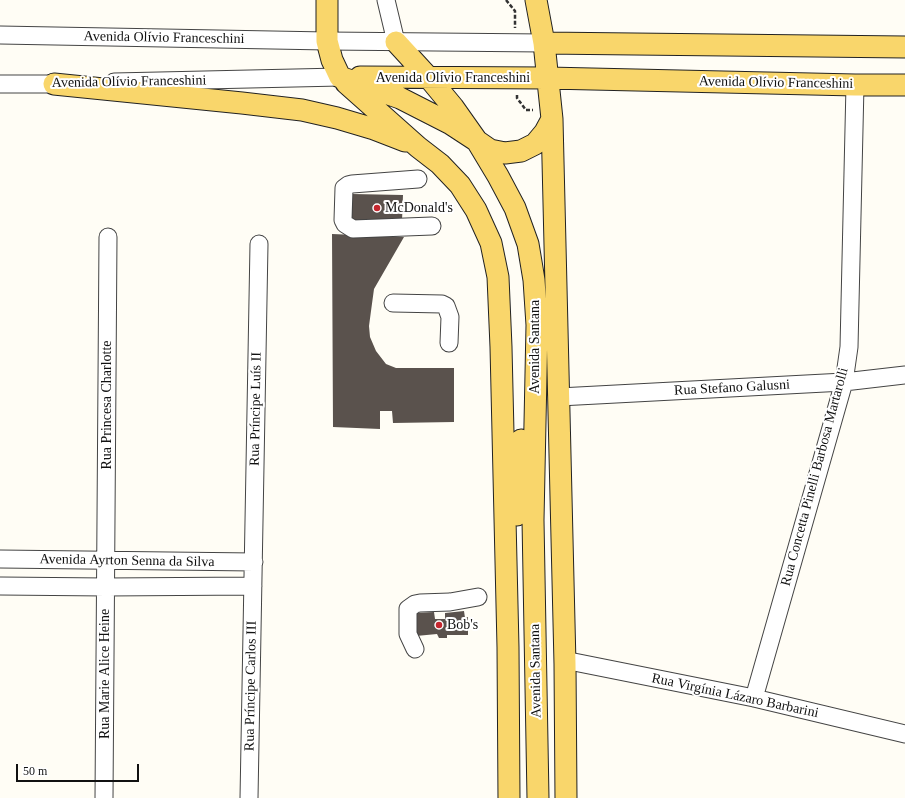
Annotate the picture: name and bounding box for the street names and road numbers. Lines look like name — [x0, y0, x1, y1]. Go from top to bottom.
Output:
street label: Avenida Olívio Franceschini — [84, 28, 244, 48]
street label: Avenida Olívio Franceshini — [376, 70, 530, 86]
street label: Avenida Olívio Franceshini — [52, 72, 206, 92]
street label: Avenida Olívio Franceshini — [699, 73, 853, 93]
street label: Avenida Santana — [527, 300, 543, 394]
street label: Rua Princesa Charlotte — [99, 340, 115, 470]
street label: Rua Príncipe Luís II — [247, 352, 265, 466]
street label: Rua Concetta Pinelli Barbosa Martarolli — [778, 366, 852, 588]
street label: Rua Stefano Galusni — [674, 377, 790, 399]
street label: Avenida Ayrton Senna da Silva — [39, 551, 215, 571]
street label: Rua Marie Alice Heine — [97, 609, 113, 739]
street label: Rua Príncipe Carlos III — [241, 621, 261, 751]
street label: Avenida Santana — [527, 624, 545, 718]
street label: Rua Virgínia Lázaro Barbarini — [650, 670, 820, 722]

